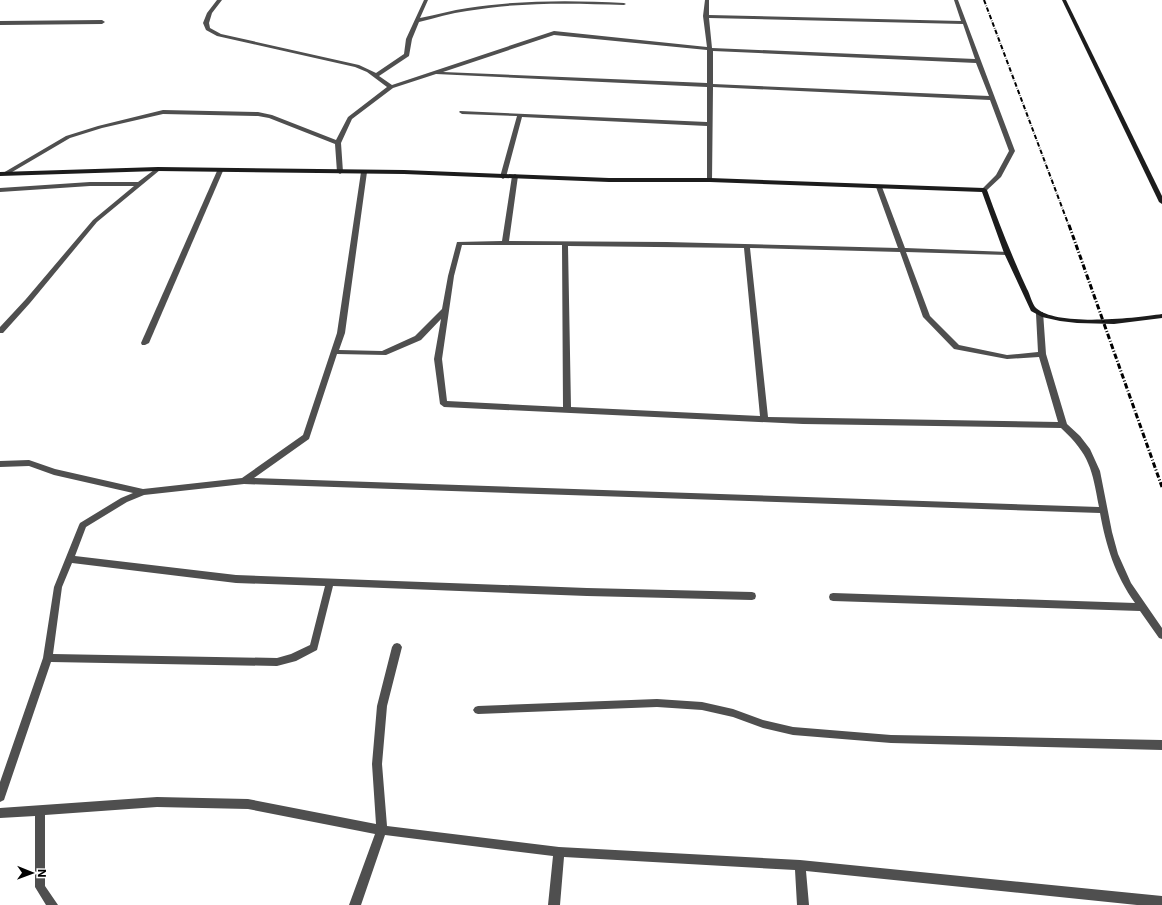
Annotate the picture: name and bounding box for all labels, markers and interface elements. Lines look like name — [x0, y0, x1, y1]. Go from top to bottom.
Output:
north arrow — [12, 853, 52, 893]
text: N — [35, 869, 49, 877]

